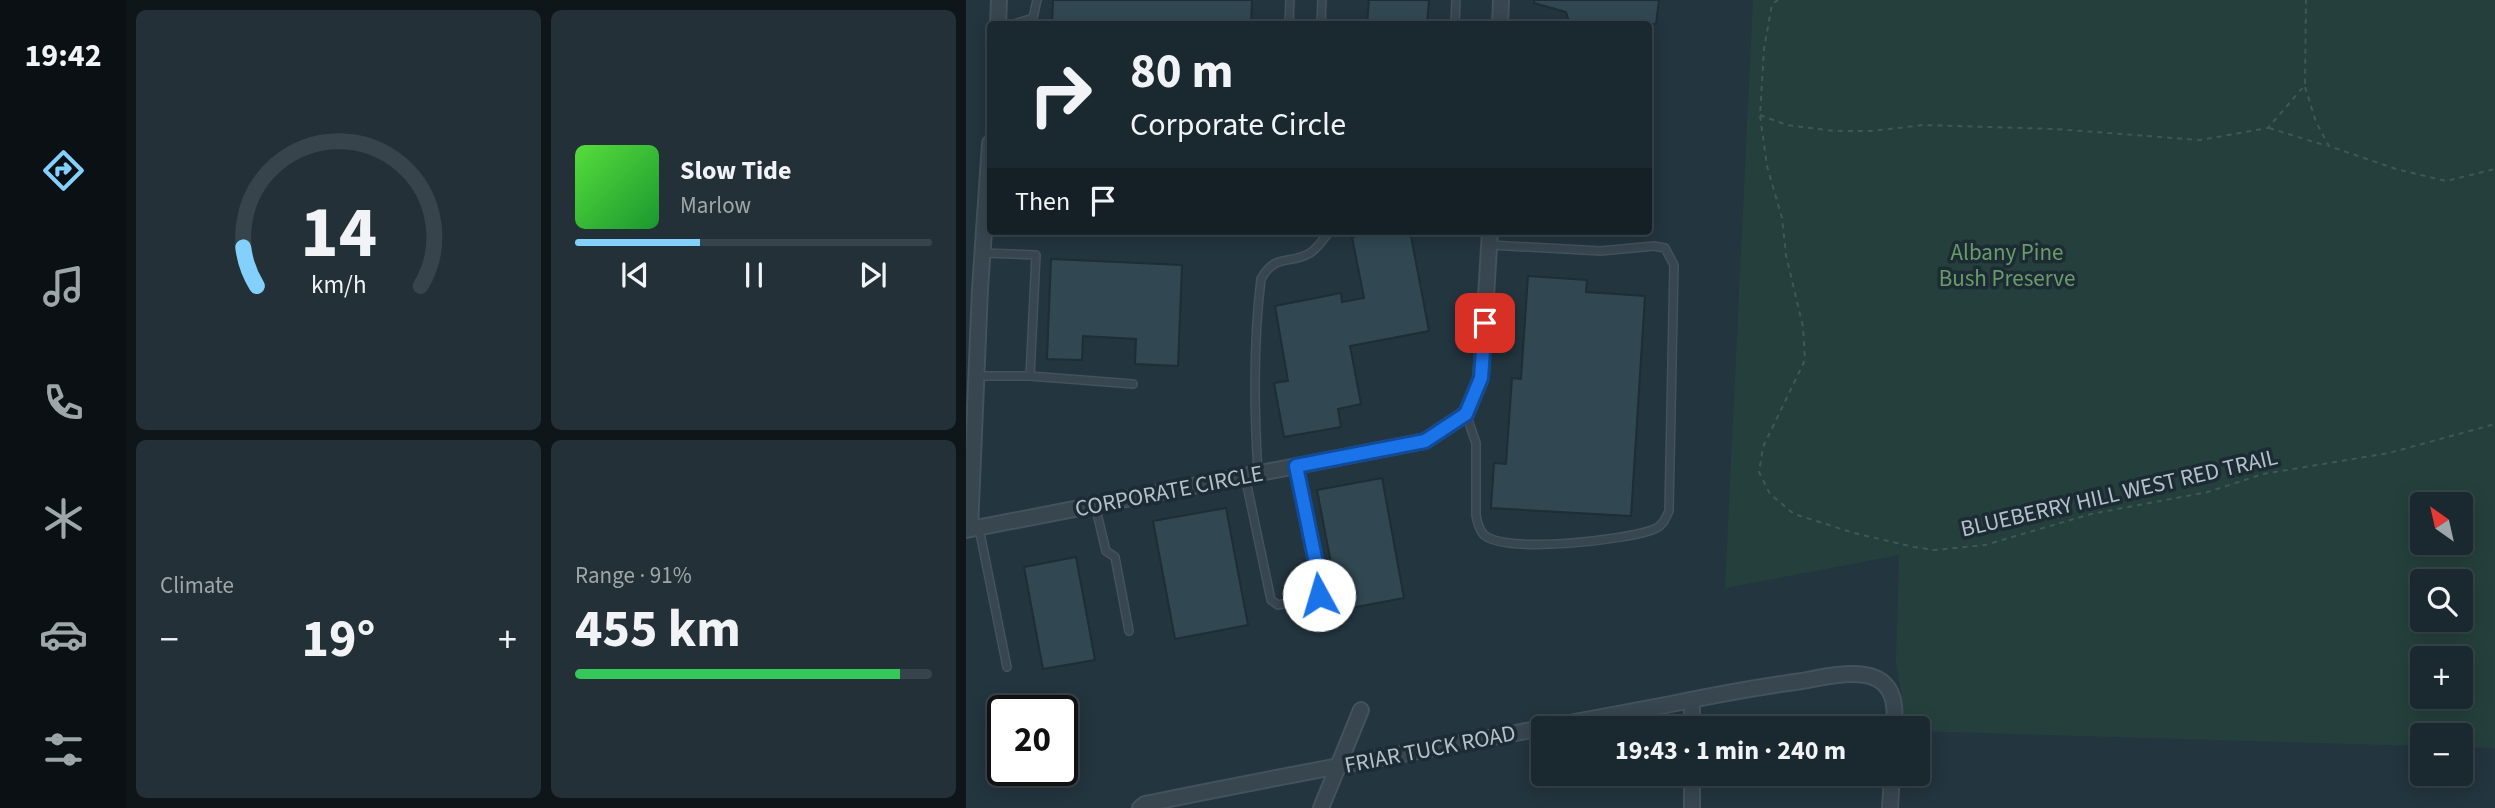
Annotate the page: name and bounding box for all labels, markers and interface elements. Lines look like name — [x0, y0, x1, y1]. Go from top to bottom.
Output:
text: 19:42 — [24, 33, 102, 79]
text: 80 m — [1130, 37, 1234, 107]
icon: right — [1015, 49, 1106, 140]
text: Corporate Circle — [1130, 102, 1346, 148]
icon: directions — [39, 146, 88, 195]
text: Slow Tide — [680, 152, 791, 189]
text: 14 — [300, 181, 377, 285]
icon: arrive — [1084, 182, 1122, 220]
text: Then — [1015, 183, 1070, 220]
text: Marlow — [680, 189, 751, 222]
park label: Albany Pine Bush Preserve — [1939, 236, 2075, 295]
icon: previous — [616, 256, 654, 294]
icon: pause — [735, 256, 773, 294]
icon: next — [854, 256, 892, 294]
icon: music — [39, 262, 88, 311]
text: km/h — [311, 267, 366, 303]
pin — [1455, 293, 1515, 353]
icon: arrive — [1466, 304, 1504, 342]
icon: phone — [39, 378, 88, 427]
street label: BLUEBERRY HILL WEST RED TRAIL — [1957, 440, 2281, 546]
street label: CORPORATE CIRCLE — [1072, 457, 1266, 525]
north arrow — [2410, 492, 2473, 555]
map controls — [2410, 492, 2473, 786]
icon: climate — [39, 494, 88, 543]
position arrow — [1282, 558, 1356, 632]
text: Range · 91% — [575, 559, 692, 592]
text: Climate — [160, 569, 234, 602]
button: search — [2410, 569, 2473, 632]
text: 455 km — [575, 593, 741, 667]
text: 19° — [302, 603, 375, 677]
icon: car — [39, 610, 88, 659]
text: − — [160, 613, 179, 667]
text: + — [498, 613, 517, 667]
button: + — [2410, 646, 2473, 709]
speed limit sign: 20 — [987, 695, 1078, 786]
street label: FRIAR TUCK ROAD — [1342, 716, 1518, 782]
button: − — [2410, 723, 2473, 786]
icon: filters — [39, 725, 88, 774]
text: 19:43 · 1 min · 240 m — [1615, 732, 1846, 769]

